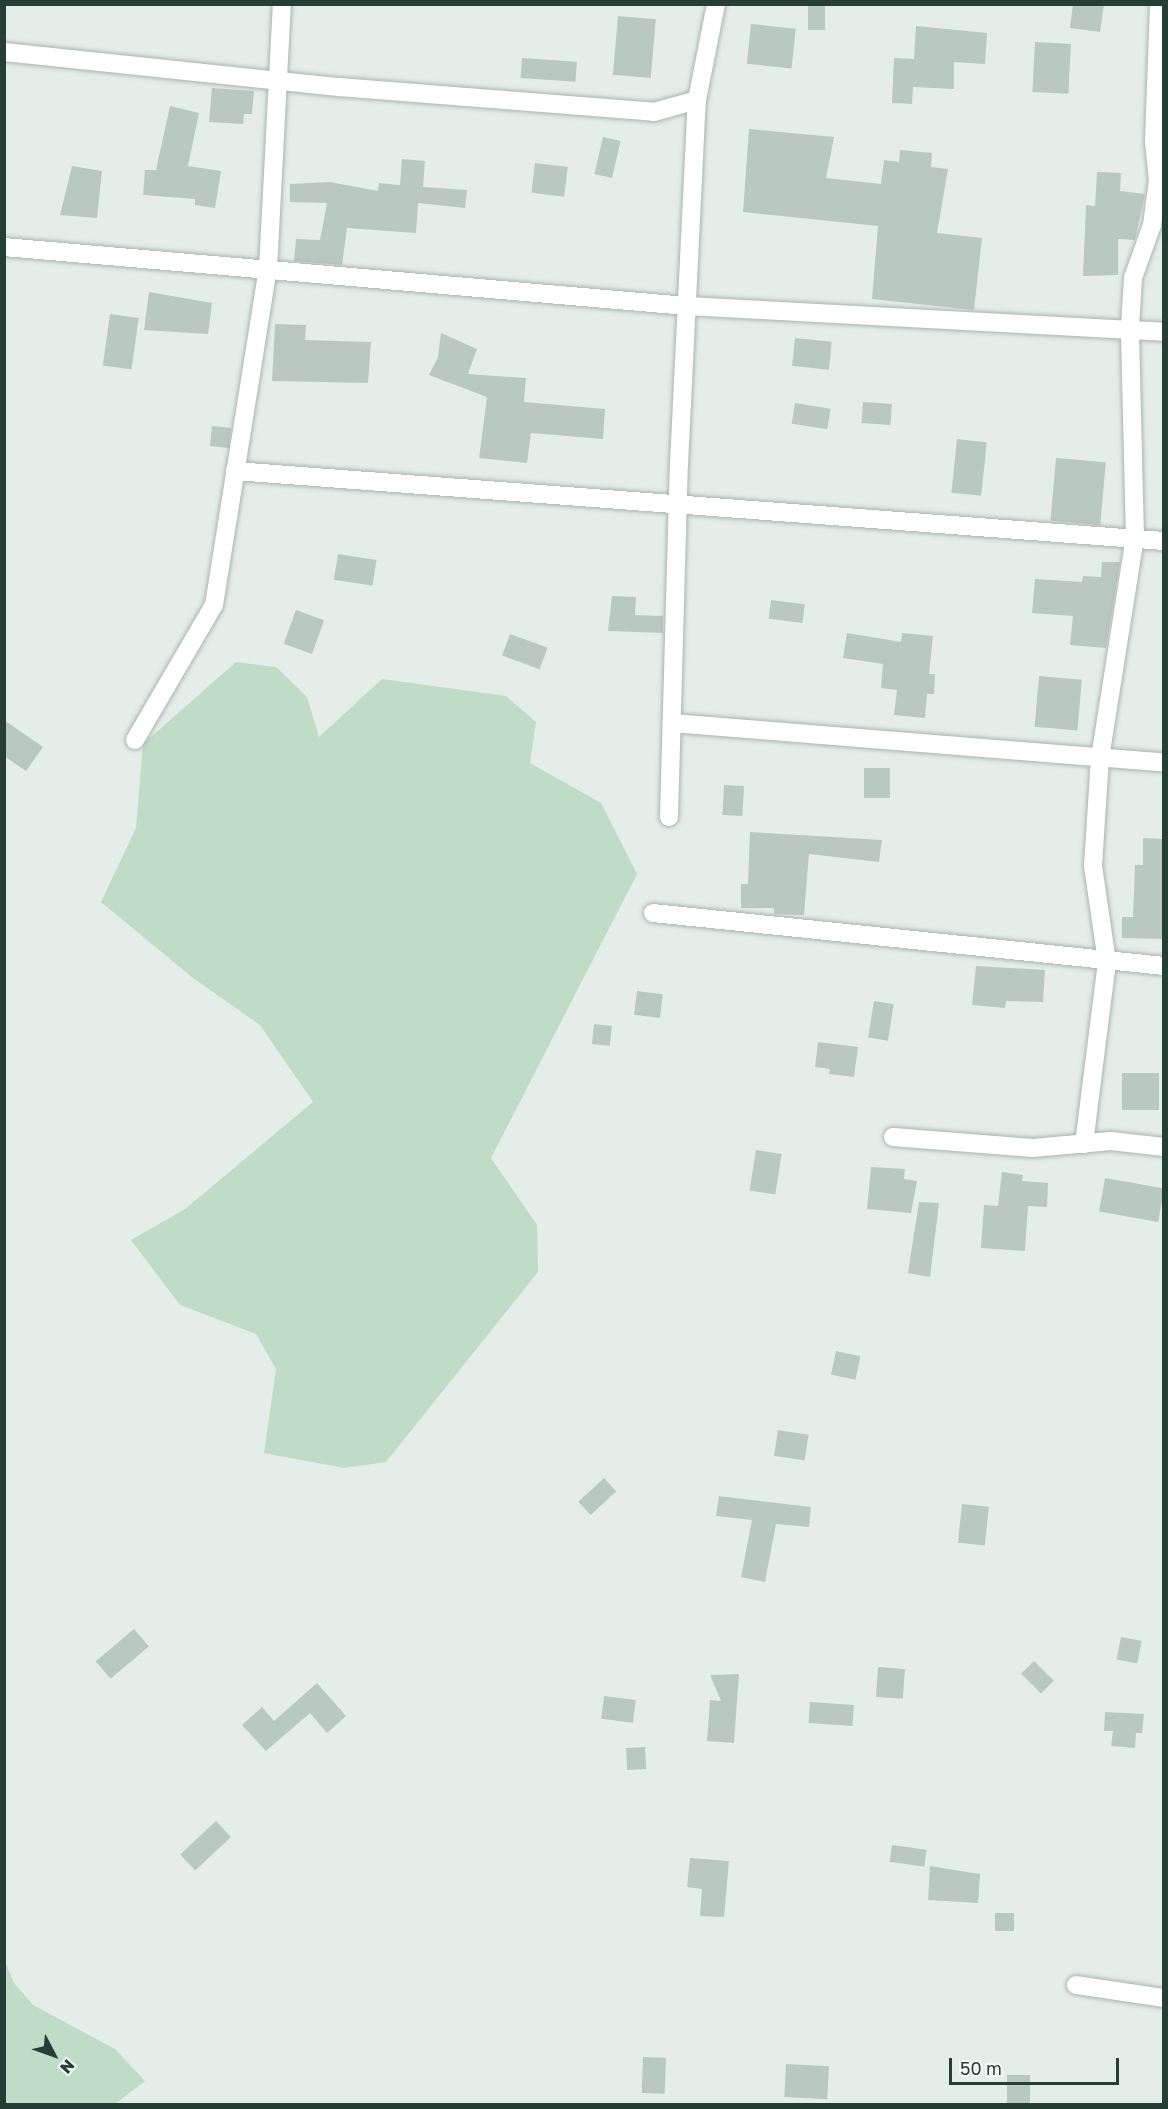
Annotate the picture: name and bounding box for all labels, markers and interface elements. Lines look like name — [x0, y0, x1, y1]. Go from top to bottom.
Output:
north arrow — [24, 2025, 84, 2085]
scale bar — [952, 2046, 1122, 2084]
text: N — [56, 2056, 79, 2078]
text: 50 m — [960, 2057, 1002, 2079]

